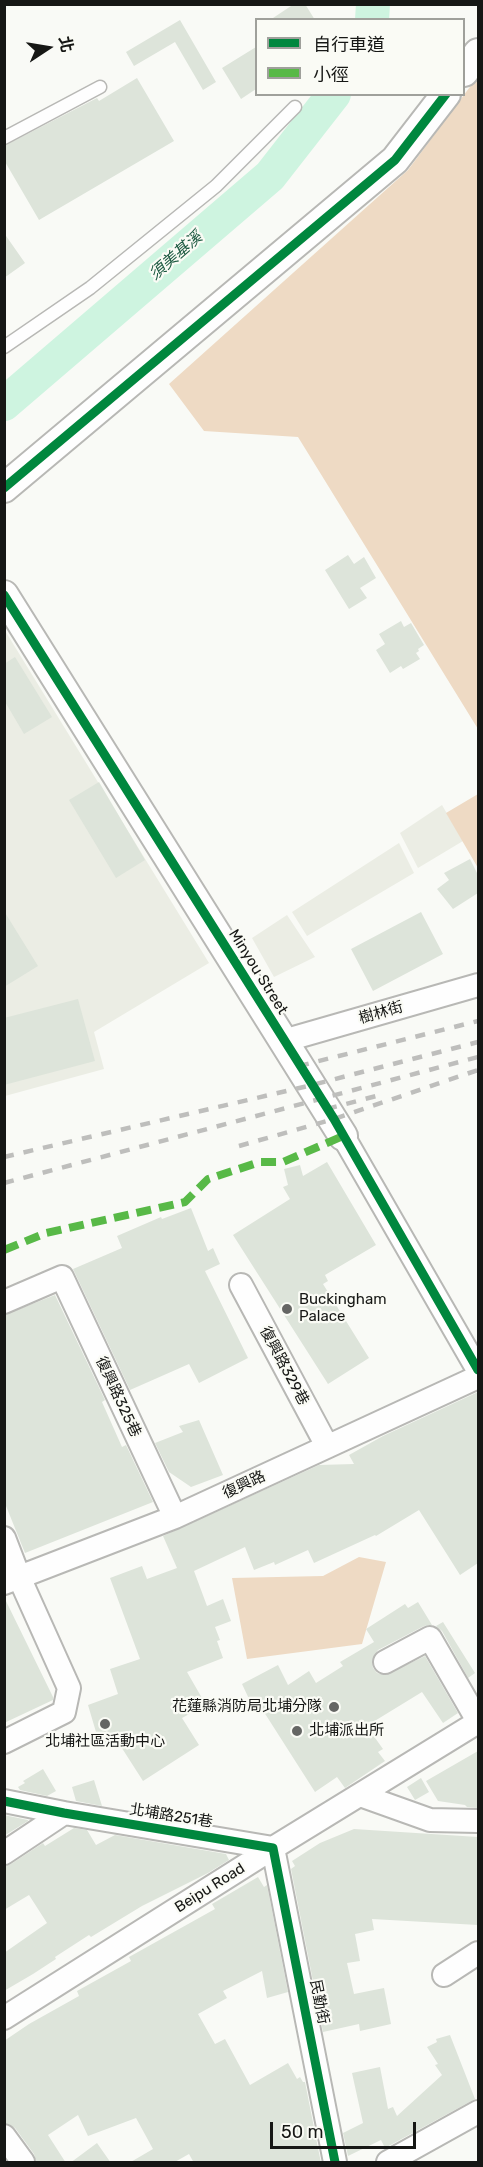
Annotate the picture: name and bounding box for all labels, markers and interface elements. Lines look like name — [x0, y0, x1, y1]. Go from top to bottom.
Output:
north arrow — [18, 18, 78, 78]
legend — [255, 18, 465, 96]
text: 北 — [55, 34, 77, 54]
text: 自行車道 — [313, 34, 385, 56]
text: 小徑 — [313, 64, 349, 86]
water label: 須美基溪 — [146, 228, 206, 284]
street label: Minyou Street — [225, 926, 291, 1018]
street label: 樹林街 — [357, 998, 405, 1028]
place label: Buckingham Palace — [299, 1291, 386, 1326]
marker: Buckingham Palace — [280, 1302, 294, 1316]
street label: 復興路329巷 — [256, 1323, 312, 1409]
street label: 復興路325巷 — [92, 1354, 144, 1440]
street label: 復興路 — [220, 1467, 268, 1503]
place label: 花蓮縣消防局北埔分隊 — [172, 1698, 322, 1716]
marker: 花蓮縣消防局北埔分隊 — [327, 1700, 341, 1714]
marker: 北埔社區活動中心 — [98, 1717, 112, 1731]
place label: 北埔派出所 — [309, 1722, 384, 1740]
marker: 北埔派出所 — [290, 1724, 304, 1738]
place label: 北埔社區活動中心 — [45, 1733, 165, 1751]
street label: 北埔路251巷 — [128, 1801, 214, 1831]
street label: Beipu Road — [172, 1859, 248, 1917]
street label: 民勤街 — [306, 1978, 332, 2026]
scale bar — [273, 2110, 418, 2148]
text: 50 m — [281, 2121, 324, 2143]

